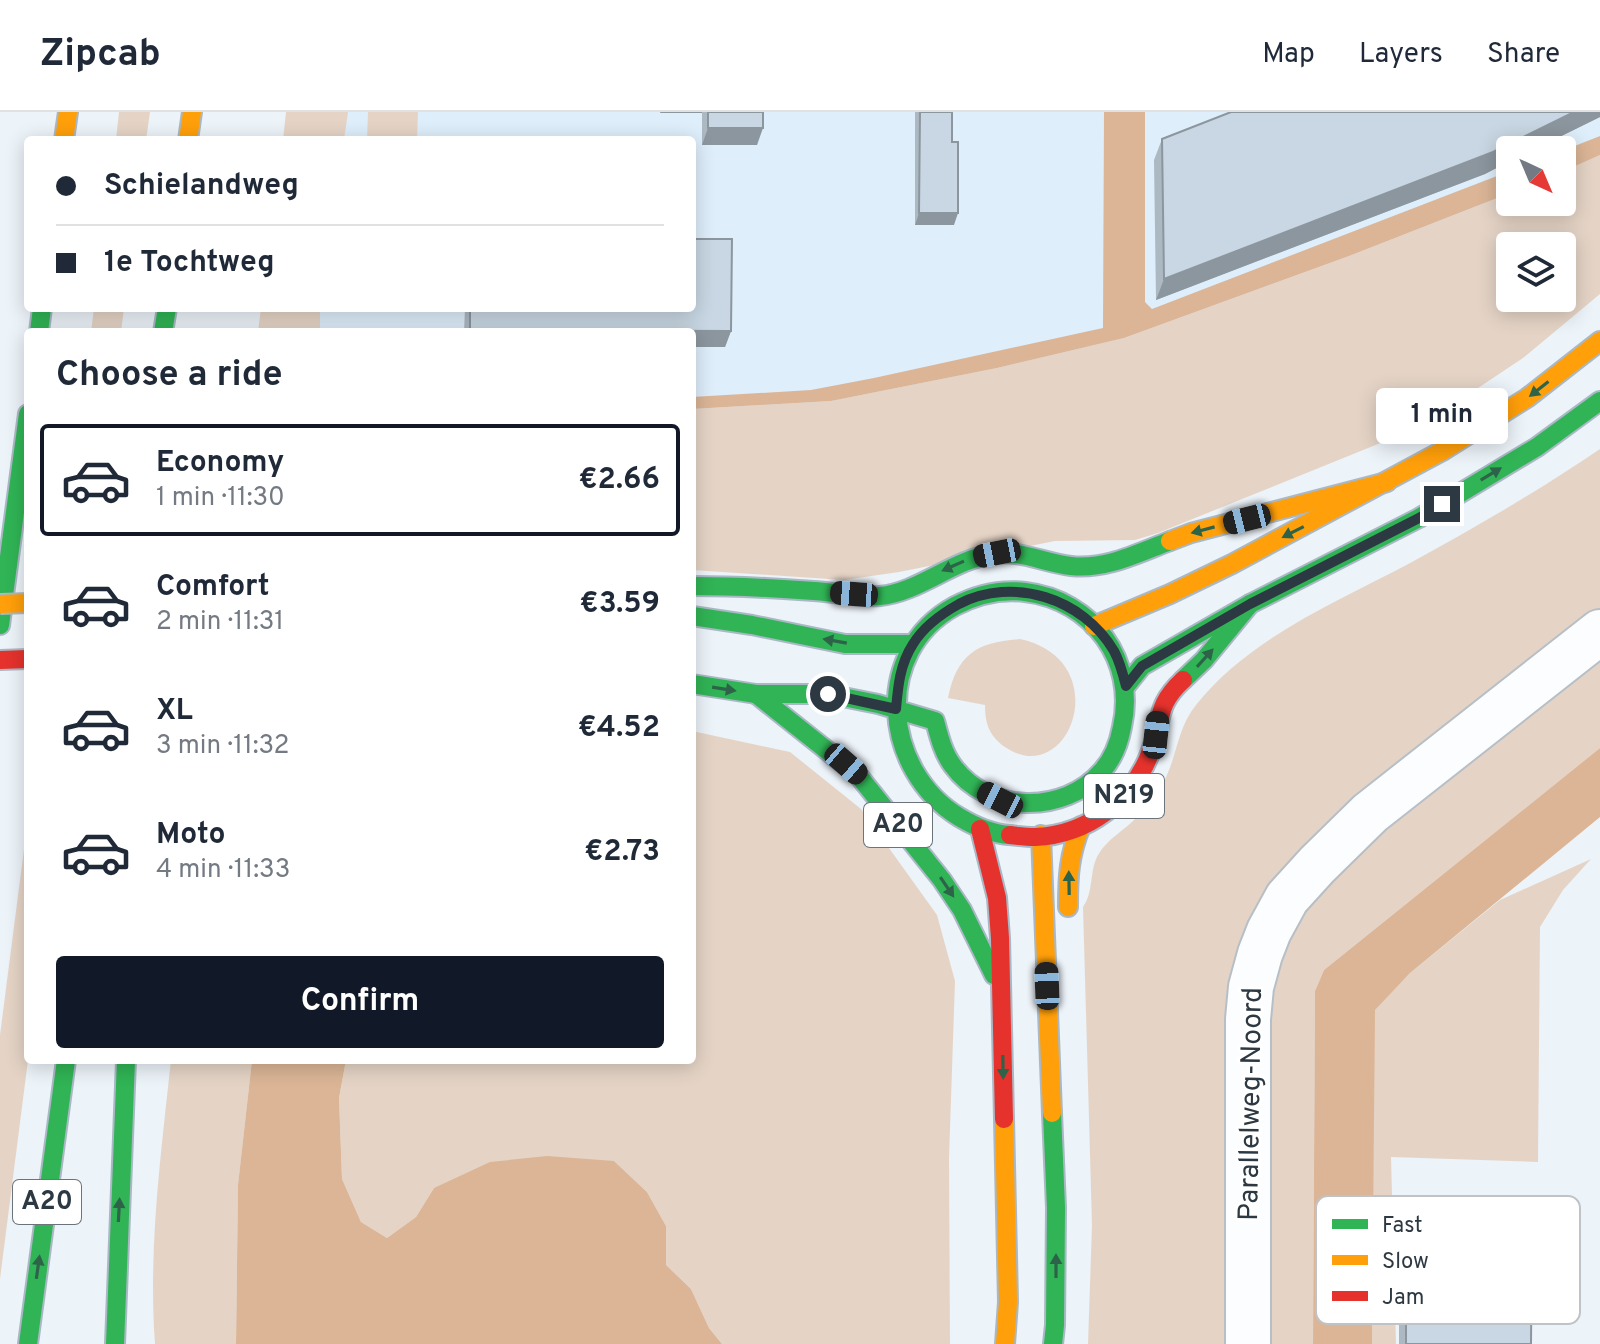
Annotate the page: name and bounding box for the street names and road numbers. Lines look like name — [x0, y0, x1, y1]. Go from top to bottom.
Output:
road number: N219 — [1084, 774, 1164, 818]
road number: A20 — [864, 803, 932, 847]
street label: Parallelweg-Noord — [1232, 987, 1272, 1221]
road number: A20 — [13, 1180, 81, 1224]

